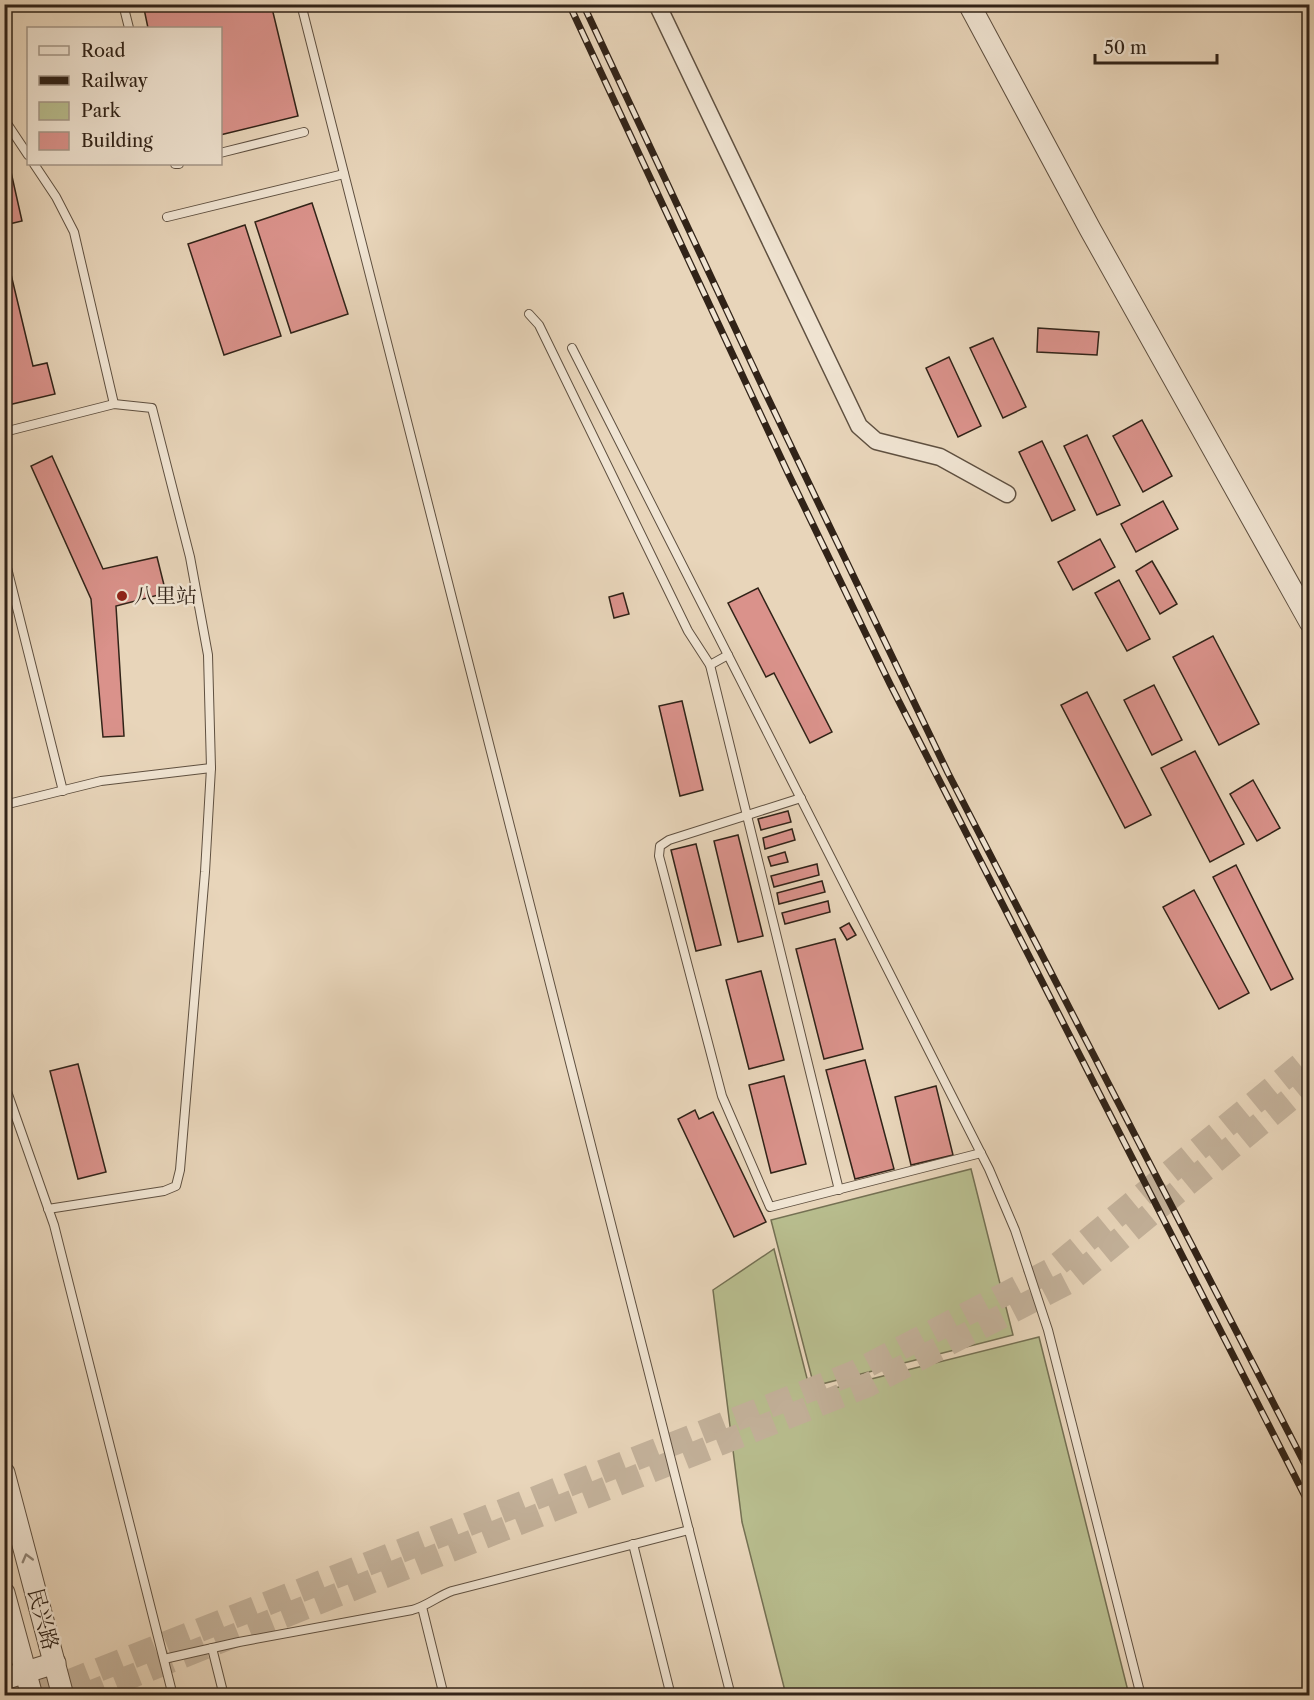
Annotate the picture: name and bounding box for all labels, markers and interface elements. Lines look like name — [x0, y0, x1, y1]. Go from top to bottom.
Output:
legend — [27, 27, 222, 165]
scale bar — [1095, 27, 1216, 65]
text: 50 m — [1104, 37, 1147, 59]
text: Road — [81, 40, 126, 62]
text: Railway — [81, 70, 149, 92]
text: Park — [81, 100, 122, 122]
text: Building — [81, 130, 153, 152]
place label: 八里站 — [134, 583, 197, 608]
marker: 八里站 — [115, 589, 129, 603]
one-way arrow — [22, 1553, 34, 1564]
street label: 民兴路 — [23, 1585, 64, 1653]

